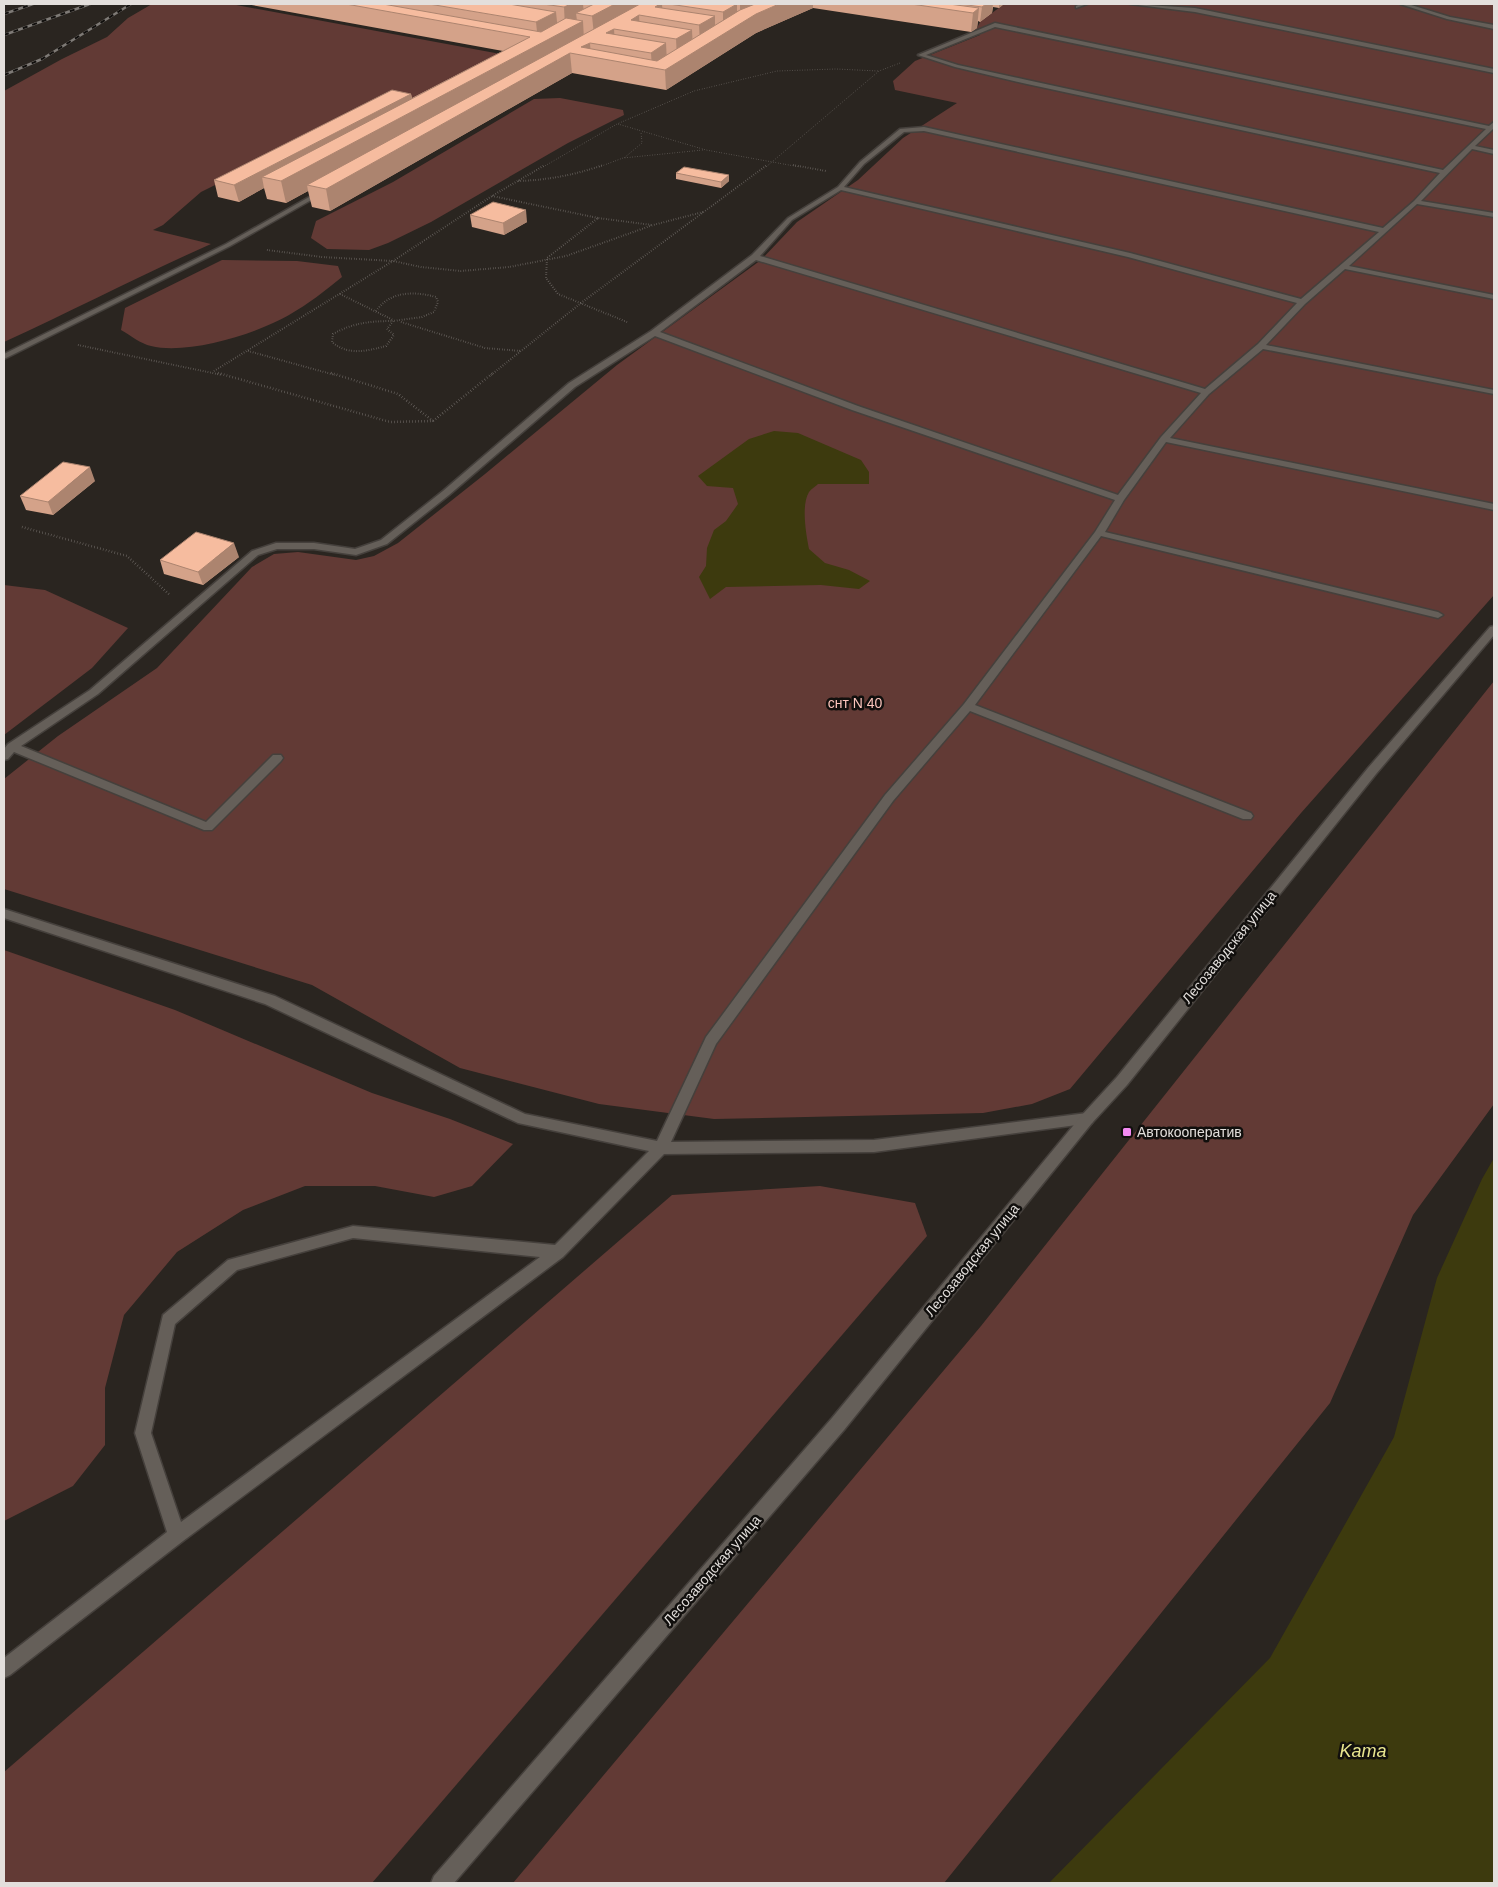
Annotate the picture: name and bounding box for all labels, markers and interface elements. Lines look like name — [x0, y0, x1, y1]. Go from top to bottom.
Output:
park label: снт N 40 — [828, 695, 883, 711]
street label: Лесозаводская улица — [1179, 887, 1279, 1006]
place label: Автокооператив — [1137, 1124, 1242, 1140]
marker: Автокооператив — [1121, 1126, 1133, 1138]
street label: Лесозаводская улица — [922, 1200, 1022, 1319]
street label: Лесозаводская улица — [660, 1512, 764, 1628]
water label: Kama — [1339, 1741, 1387, 1761]

